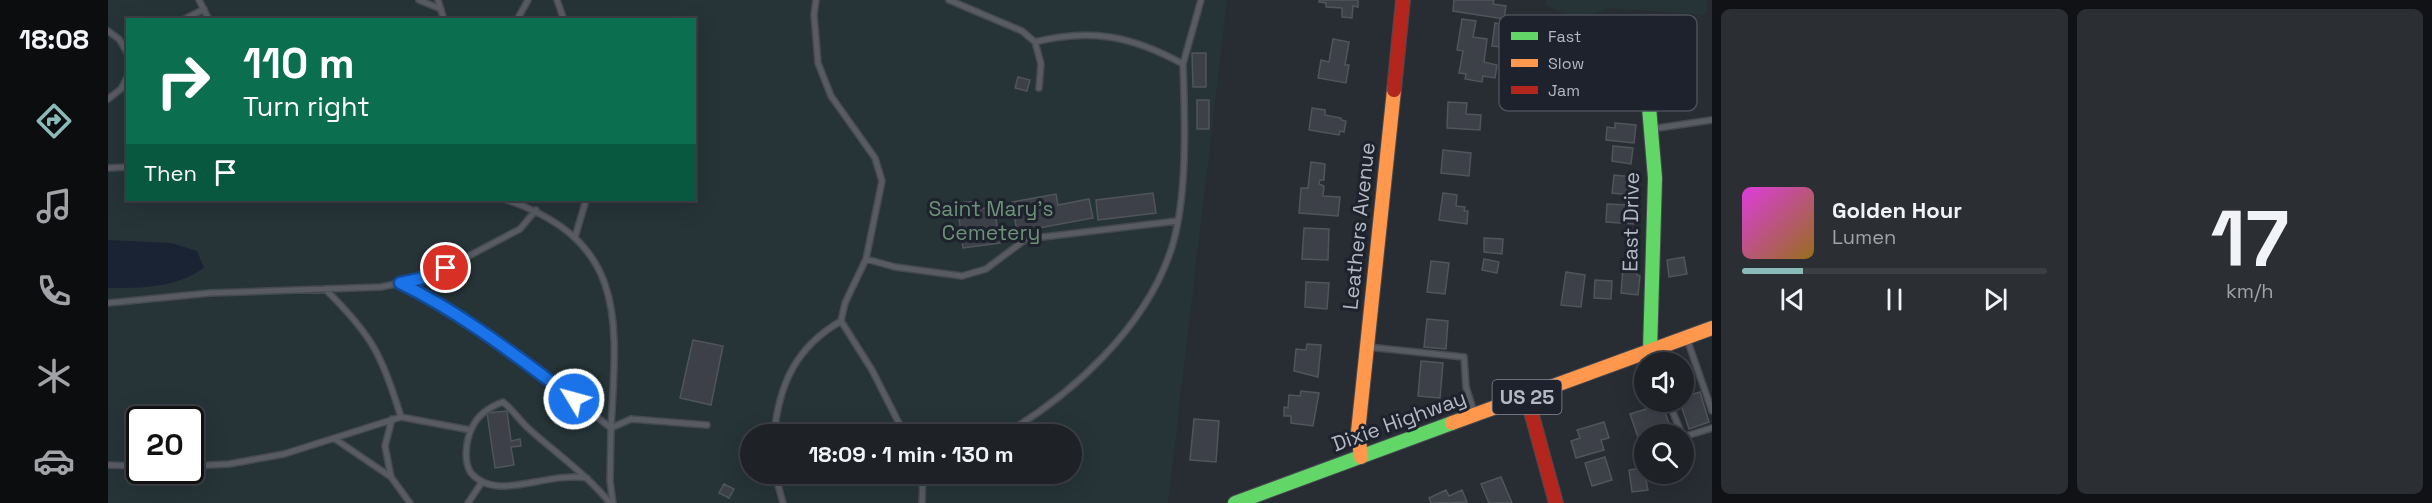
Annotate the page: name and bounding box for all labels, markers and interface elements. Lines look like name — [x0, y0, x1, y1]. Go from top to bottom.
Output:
legend — [1499, 15, 1697, 111]
text: 18:08 — [19, 22, 89, 57]
text: Fast — [1548, 26, 1581, 47]
text: 110 m — [243, 37, 355, 90]
icon: right — [144, 42, 222, 120]
text: Slow — [1548, 53, 1584, 74]
text: Jam — [1548, 80, 1580, 101]
text: Turn right — [243, 89, 370, 124]
icon: directions — [33, 100, 75, 142]
street label: Leathers Avenue — [1336, 141, 1381, 311]
icon: arrive — [209, 156, 242, 189]
text: Then — [144, 159, 197, 187]
street label: East Drive — [1616, 172, 1645, 272]
icon: music — [33, 185, 75, 227]
text: 17 — [2211, 189, 2289, 289]
park label: Saint Mary’s Cemetery — [929, 195, 1054, 246]
text: Golden Hour — [1832, 196, 1962, 224]
text: Lumen — [1832, 224, 1896, 250]
pin — [420, 242, 471, 293]
icon: arrive — [429, 251, 462, 284]
icon: phone — [33, 270, 75, 312]
text: km/h — [2226, 278, 2274, 304]
icon: previous — [1776, 283, 1809, 316]
icon: pause — [1878, 283, 1911, 316]
icon: next — [1979, 283, 2012, 316]
map controls — [1634, 352, 1694, 484]
button: sound — [1634, 352, 1694, 412]
icon: climate — [33, 355, 75, 397]
position arrow — [542, 367, 606, 431]
road number: US 25 — [1492, 380, 1562, 414]
street label: Dixie Highway — [1328, 384, 1470, 457]
speed limit sign: 20 — [126, 406, 204, 484]
button: search — [1634, 424, 1694, 484]
icon: car — [33, 440, 75, 482]
text: 18:09 · 1 min · 130 m — [808, 440, 1014, 468]

